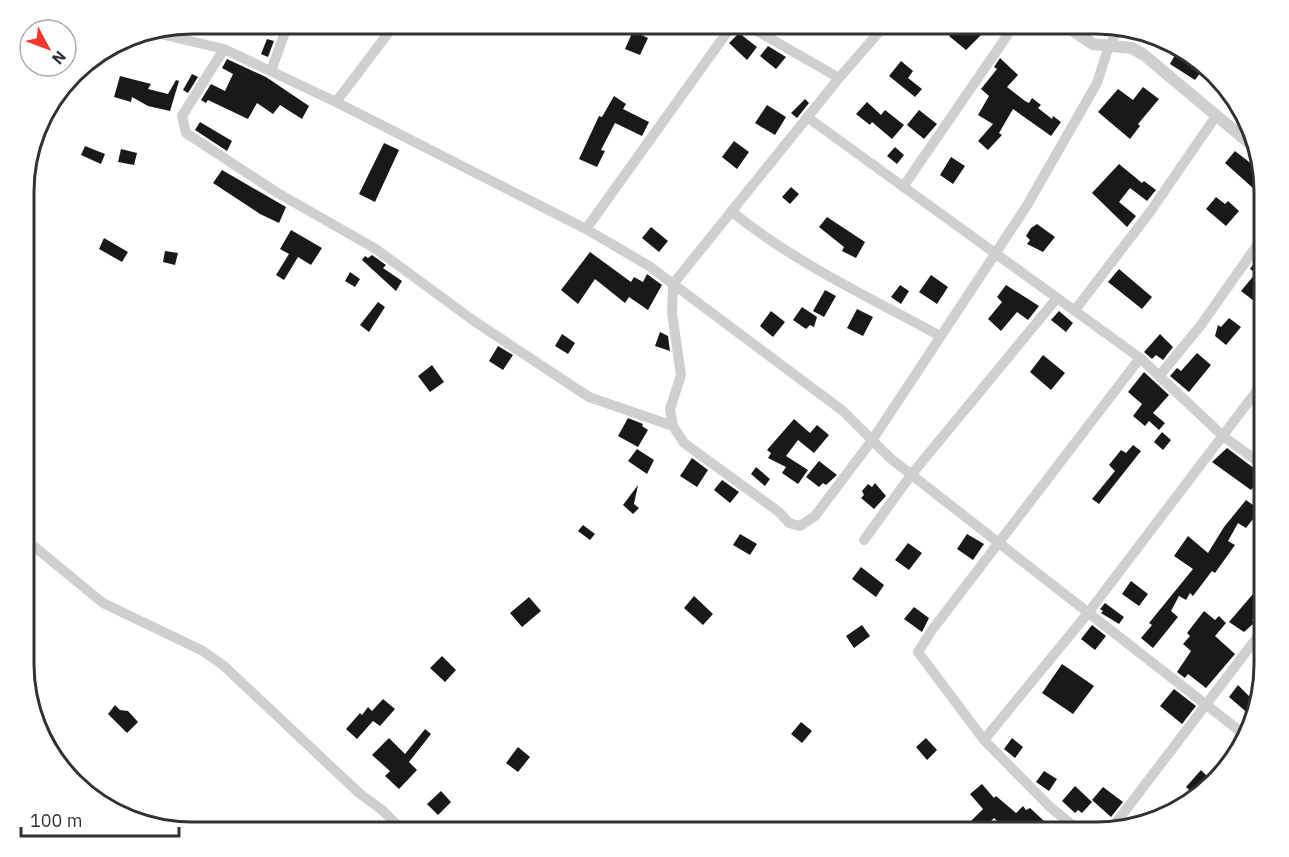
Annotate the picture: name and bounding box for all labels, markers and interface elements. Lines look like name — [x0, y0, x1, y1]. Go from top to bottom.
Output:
north arrow — [18, 18, 78, 78]
text: N — [48, 47, 71, 69]
scale bar — [21, 800, 178, 838]
text: 100 m — [30, 809, 82, 832]

